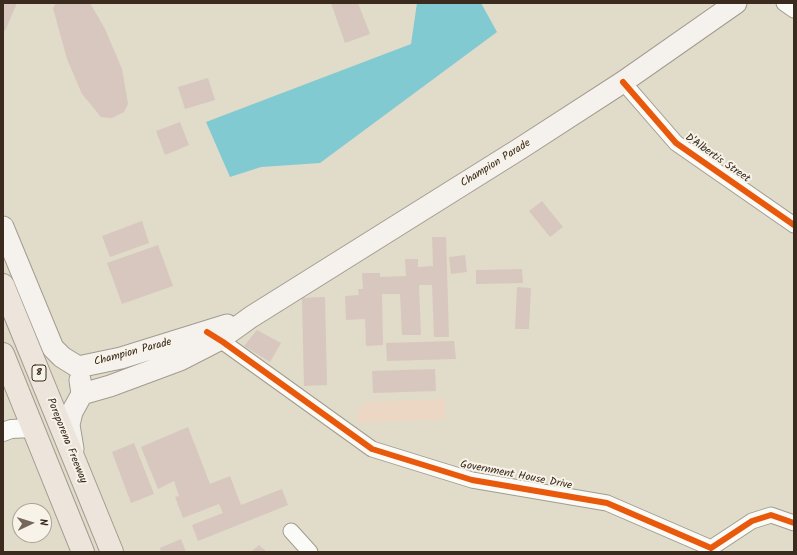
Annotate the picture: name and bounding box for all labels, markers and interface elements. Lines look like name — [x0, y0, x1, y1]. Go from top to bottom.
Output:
street label: D'Albertis Street — [682, 132, 752, 186]
street label: Champion Parade — [459, 137, 533, 191]
street label: Champion Parade — [93, 336, 173, 370]
road number: 8 — [32, 365, 46, 381]
street label: Poreporena Freeway — [43, 396, 89, 486]
street label: Government House Drive — [459, 459, 573, 493]
north arrow — [12, 503, 52, 543]
text: N — [34, 518, 52, 526]

